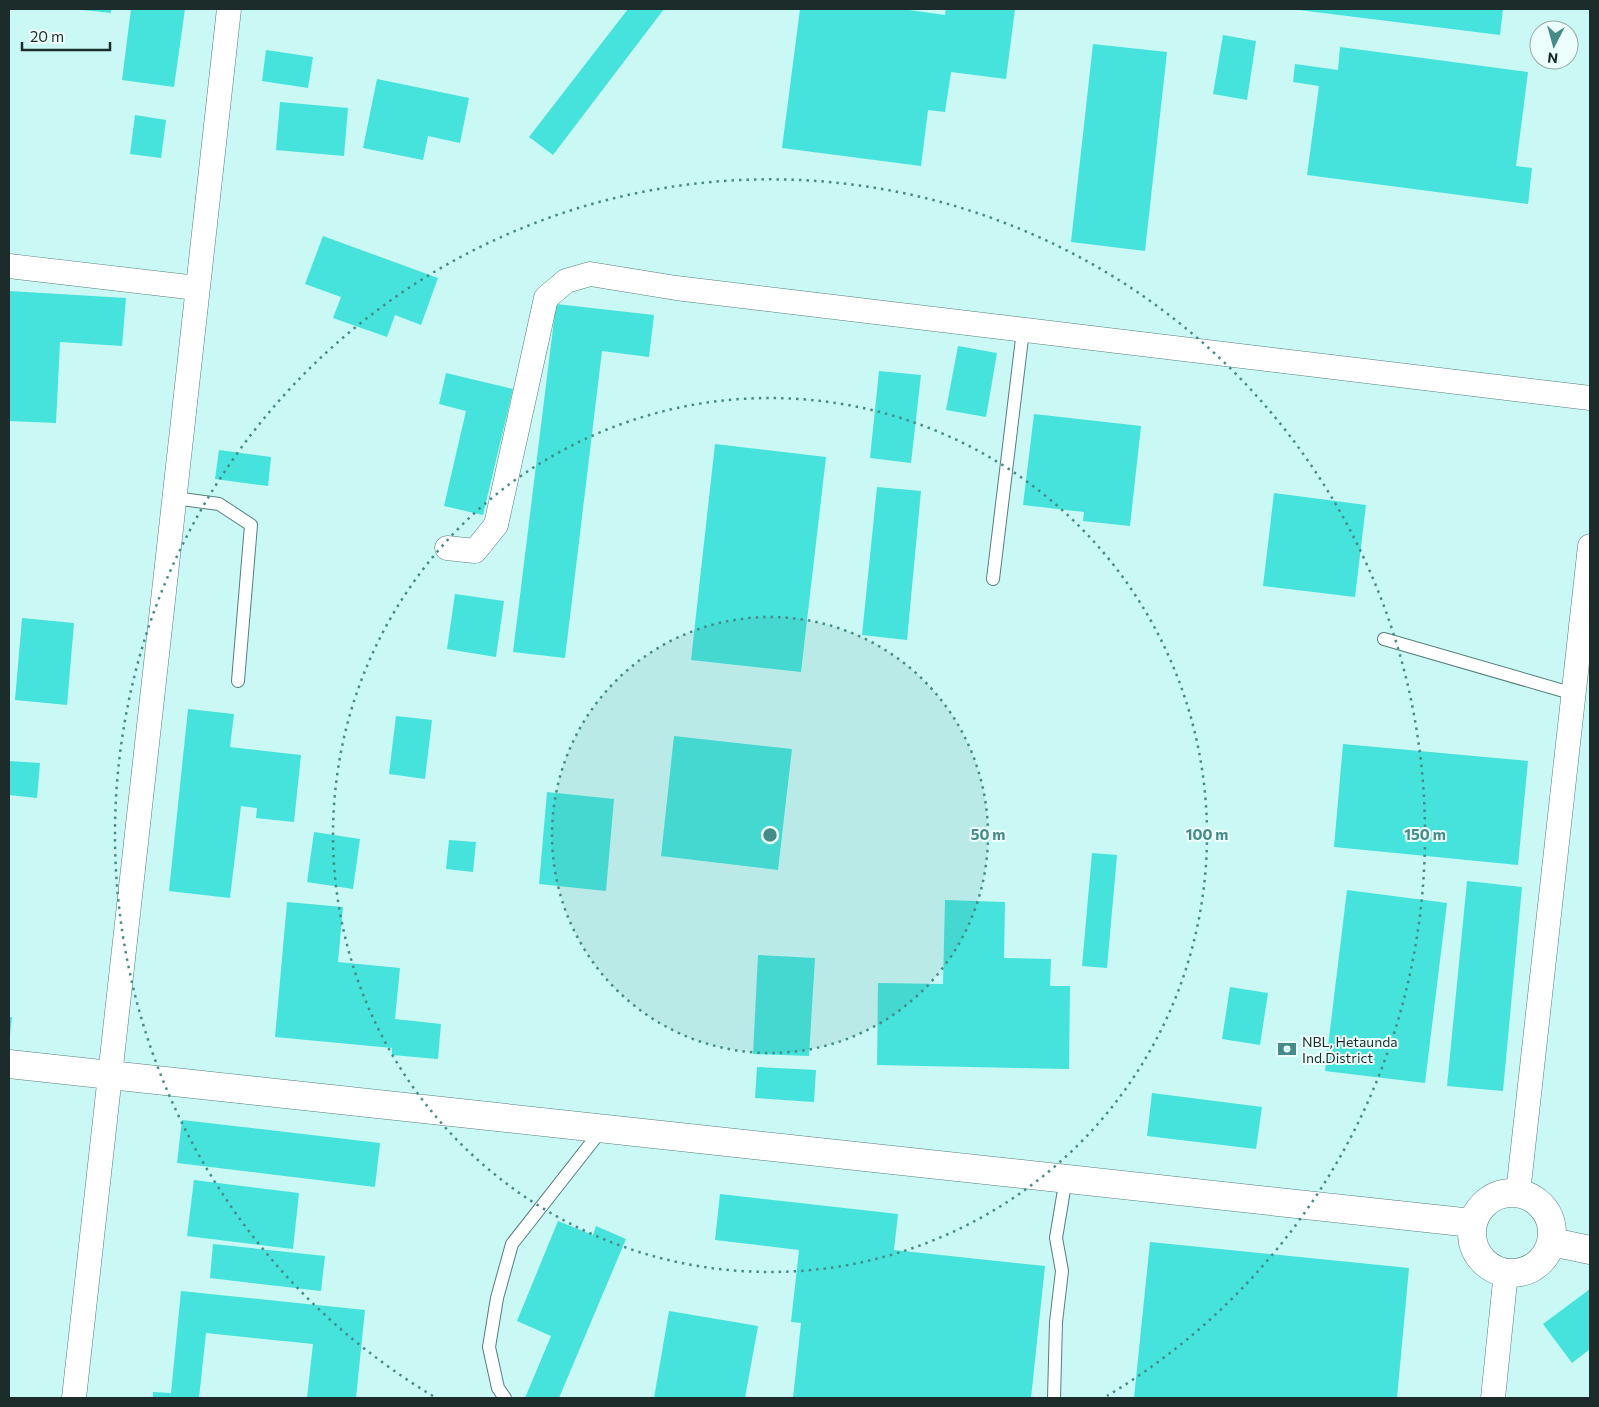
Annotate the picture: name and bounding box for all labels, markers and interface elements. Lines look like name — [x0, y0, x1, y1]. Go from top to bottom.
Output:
scale bar — [22, 20, 110, 52]
north arrow — [1529, 20, 1579, 70]
text: 20 m — [30, 27, 64, 45]
text: N — [1546, 49, 1559, 67]
text: 50 m — [971, 825, 1005, 843]
text: 100 m — [1186, 825, 1228, 843]
text: 150 m — [1404, 825, 1446, 843]
centre of rings — [761, 826, 779, 844]
place label: NBL, Hetaunda Ind.District — [1302, 1033, 1398, 1066]
bank icon: NBL, Hetaunda Ind.District — [1276, 1038, 1298, 1060]

